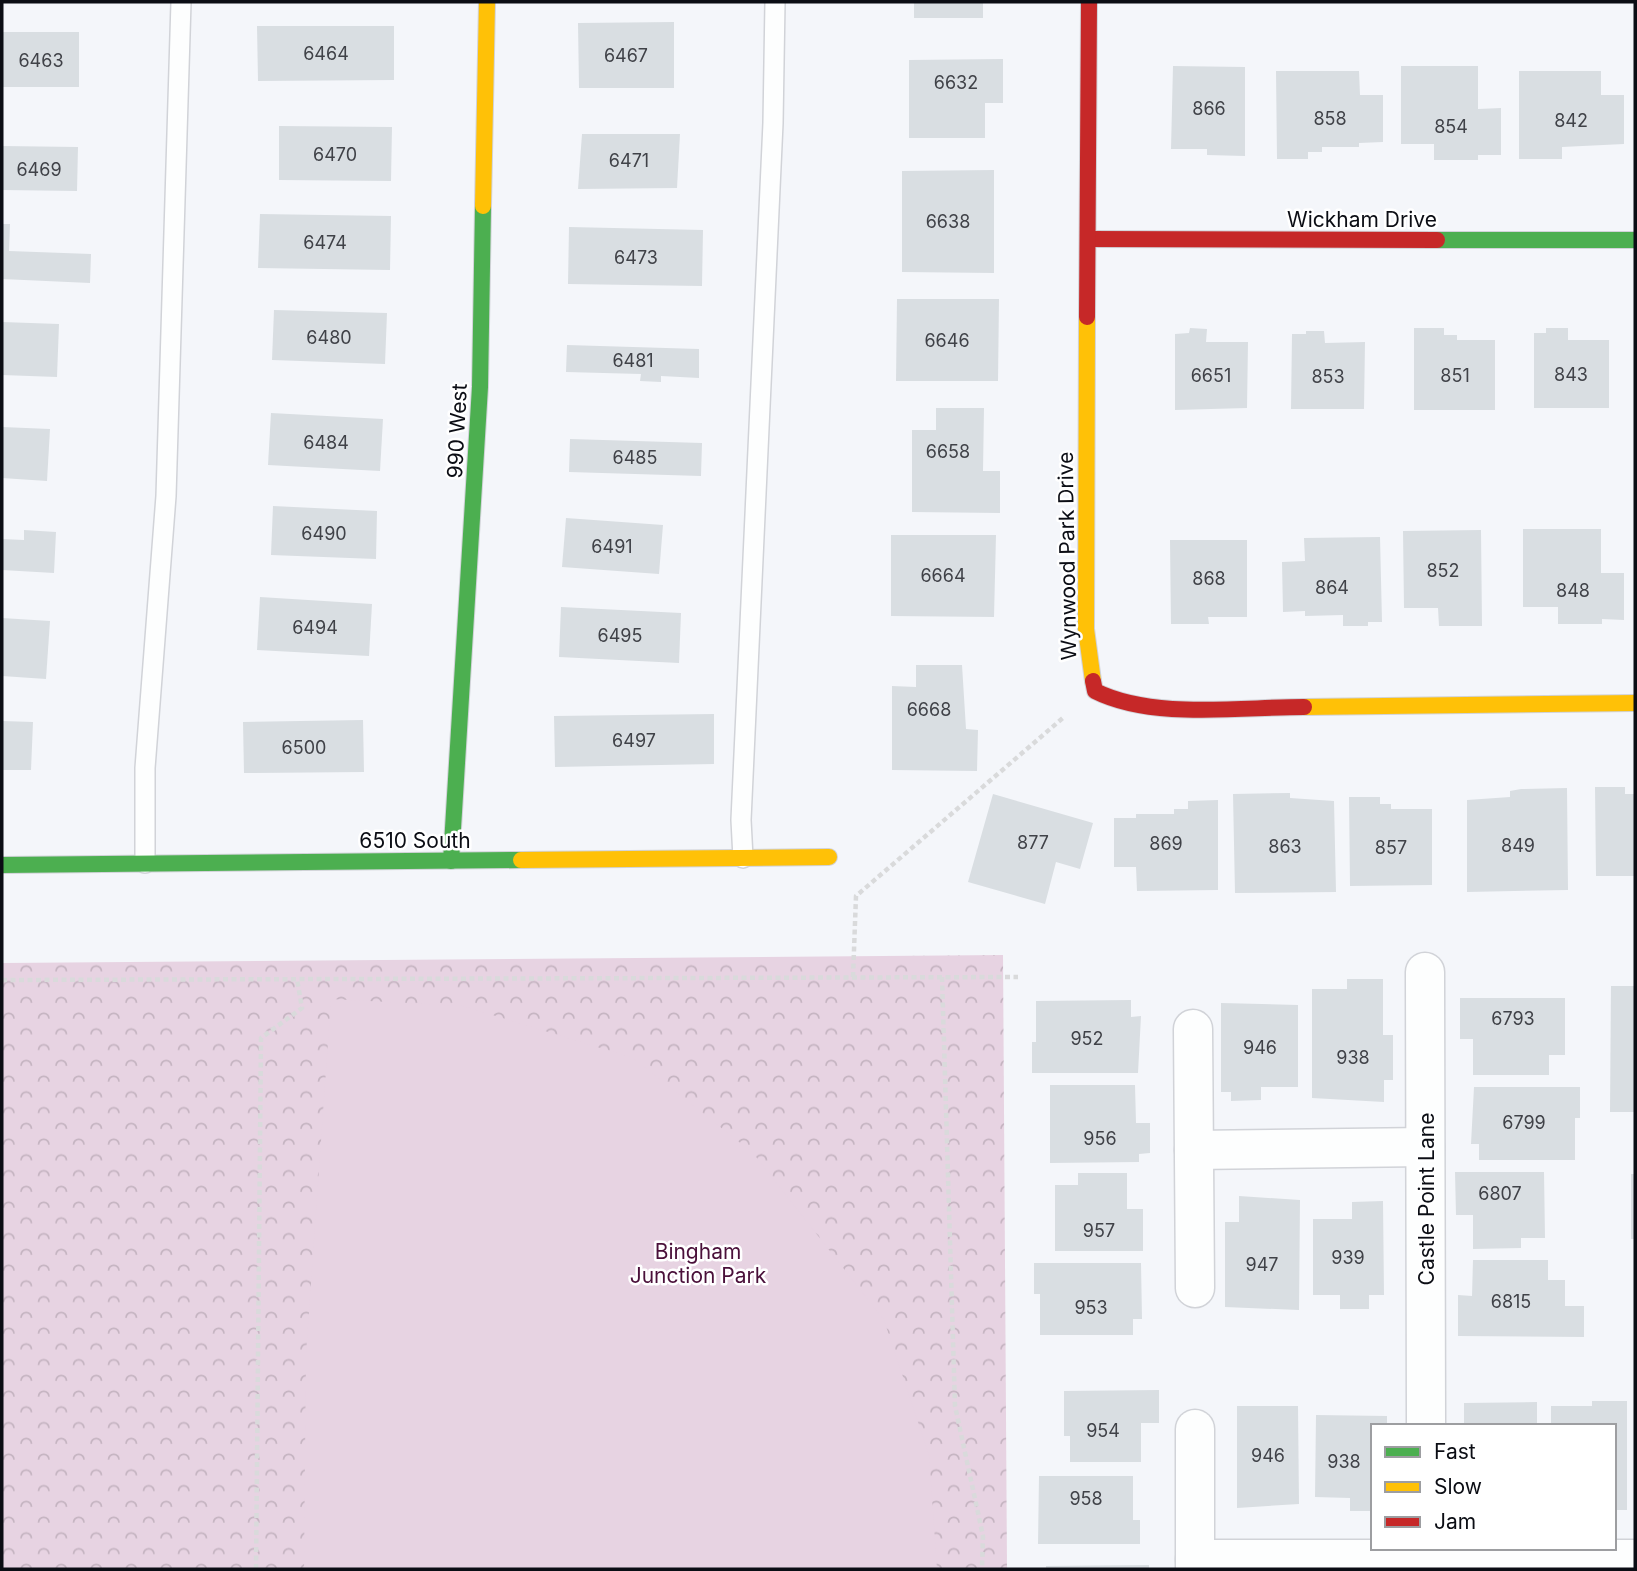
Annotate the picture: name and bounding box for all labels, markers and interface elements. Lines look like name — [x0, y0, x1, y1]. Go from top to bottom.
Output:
house number: 6464 — [303, 43, 349, 64]
house number: 6467 — [604, 45, 648, 66]
house number: 6463 — [18, 50, 64, 71]
house number: 6632 — [934, 72, 978, 93]
house number: 866 — [1192, 98, 1226, 119]
house number: 858 — [1313, 108, 1347, 129]
house number: 842 — [1554, 110, 1588, 131]
house number: 854 — [1434, 116, 1468, 137]
house number: 6470 — [313, 144, 357, 165]
house number: 6471 — [609, 150, 649, 171]
house number: 6469 — [16, 159, 62, 180]
street label: Wickham Drive — [1287, 207, 1437, 232]
house number: 6638 — [926, 211, 970, 232]
house number: 6474 — [303, 232, 347, 253]
house number: 6473 — [614, 247, 658, 268]
house number: 6480 — [306, 327, 352, 348]
house number: 6646 — [924, 330, 970, 351]
house number: 6481 — [612, 350, 654, 371]
house number: 843 — [1554, 364, 1588, 385]
house number: 6651 — [1191, 365, 1231, 386]
house number: 851 — [1440, 365, 1470, 386]
house number: 853 — [1311, 366, 1345, 387]
street label: 990 West — [442, 383, 472, 479]
house number: 6484 — [303, 432, 349, 453]
house number: 6658 — [926, 441, 970, 462]
house number: 6485 — [613, 447, 657, 468]
street label: Wynwood Park Drive — [1053, 451, 1081, 661]
house number: 6490 — [301, 523, 347, 544]
house number: 6491 — [591, 536, 633, 557]
house number: 852 — [1426, 560, 1460, 581]
house number: 6664 — [920, 565, 966, 586]
house number: 868 — [1192, 568, 1226, 589]
house number: 864 — [1315, 577, 1349, 598]
house number: 848 — [1556, 580, 1590, 601]
house number: 6494 — [292, 617, 338, 638]
house number: 6495 — [598, 625, 642, 646]
house number: 6668 — [907, 699, 951, 720]
house number: 6497 — [612, 730, 656, 751]
house number: 6500 — [282, 737, 326, 758]
street label: 6510 South — [359, 828, 471, 853]
house number: 877 — [1017, 832, 1049, 853]
house number: 869 — [1149, 833, 1183, 854]
house number: 849 — [1501, 835, 1535, 856]
house number: 863 — [1268, 836, 1302, 857]
house number: 857 — [1375, 837, 1407, 858]
house number: 6793 — [1491, 1008, 1535, 1029]
house number: 952 — [1070, 1028, 1104, 1049]
house number: 946 — [1243, 1037, 1277, 1058]
house number: 938 — [1336, 1047, 1370, 1068]
house number: 6799 — [1502, 1112, 1546, 1133]
street label: Castle Point Lane — [1414, 1113, 1439, 1285]
house number: 956 — [1083, 1128, 1117, 1149]
house number: 6807 — [1478, 1183, 1522, 1204]
house number: 957 — [1083, 1220, 1115, 1241]
park label: Bingham Junction Park — [630, 1239, 767, 1288]
house number: 939 — [1331, 1247, 1365, 1268]
house number: 947 — [1246, 1254, 1278, 1275]
house number: 6815 — [1491, 1291, 1531, 1312]
house number: 953 — [1074, 1297, 1108, 1318]
house number: 954 — [1086, 1420, 1120, 1441]
legend — [1371, 1424, 1616, 1550]
text: Fast — [1434, 1439, 1476, 1464]
house number: 946 — [1251, 1445, 1285, 1466]
house number: 938 — [1327, 1451, 1361, 1472]
text: Slow — [1434, 1474, 1482, 1499]
house number: 958 — [1069, 1488, 1103, 1509]
text: Jam — [1434, 1509, 1476, 1534]

